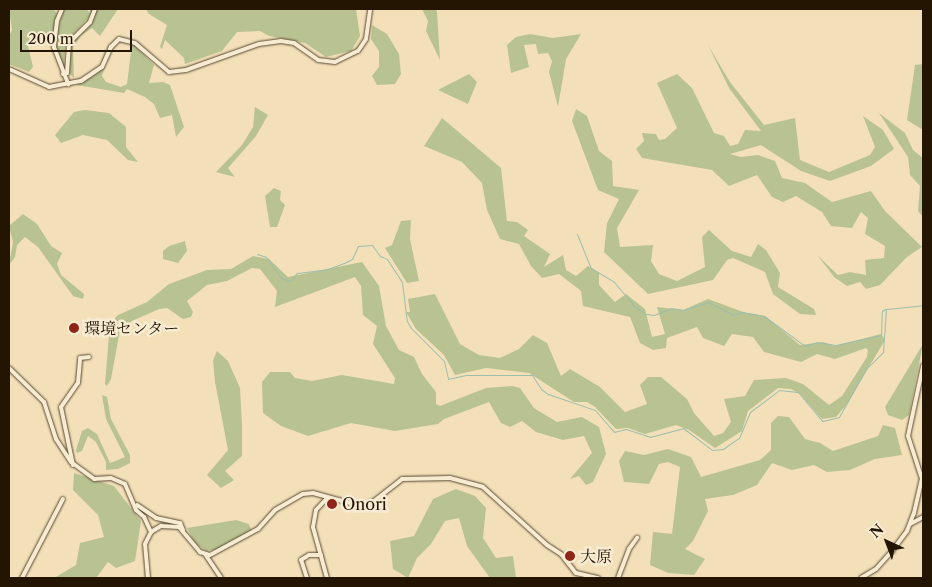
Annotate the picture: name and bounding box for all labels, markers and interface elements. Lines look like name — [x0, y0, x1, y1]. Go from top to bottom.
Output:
scale bar — [22, 20, 135, 52]
text: 200 m — [28, 29, 74, 48]
place label: 環境センター — [84, 318, 180, 338]
marker: 環境センター — [68, 322, 80, 334]
place label: Onori — [342, 494, 387, 514]
marker: Onori — [326, 498, 338, 510]
north arrow — [862, 517, 912, 567]
text: N — [866, 520, 887, 542]
place label: 大原 — [580, 546, 612, 566]
marker: 大原 — [564, 550, 576, 562]

